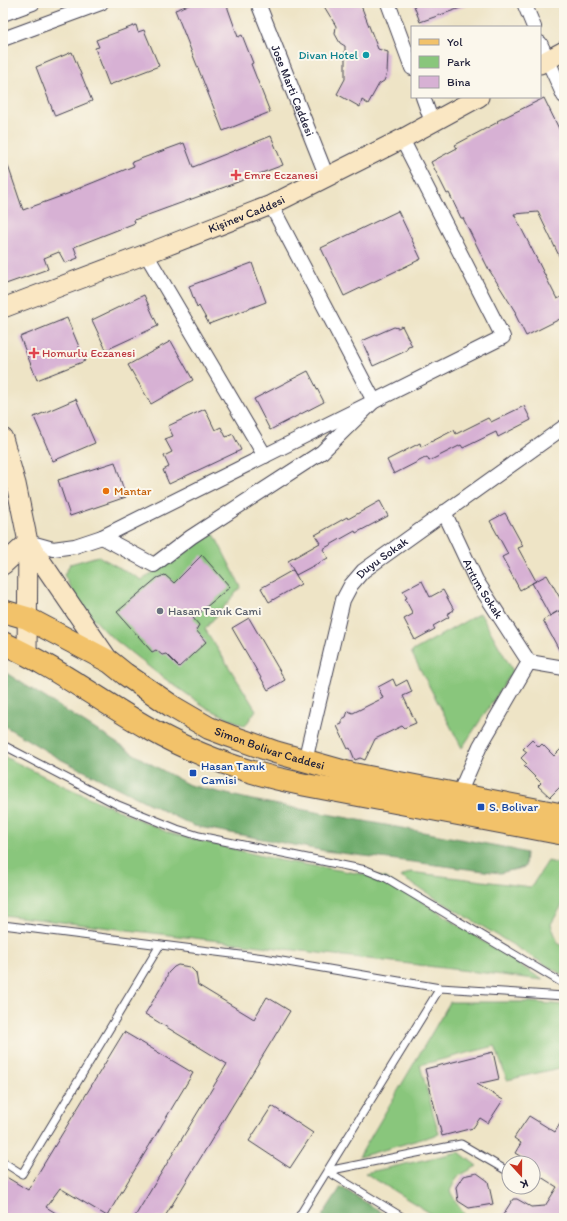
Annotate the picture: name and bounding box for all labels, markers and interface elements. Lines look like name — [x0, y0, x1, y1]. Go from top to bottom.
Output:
legend — [411, 26, 541, 98]
text: Yol — [447, 35, 463, 49]
street label: Jose Marti Caddesi — [268, 43, 317, 138]
place label: Divan Hotel — [298, 48, 359, 62]
marker: Divan Hotel — [361, 50, 371, 60]
text: Park — [447, 55, 471, 69]
text: Bina — [447, 75, 471, 89]
place label: Emre Eczanesi — [244, 168, 318, 182]
marker: Emre Eczanesi — [231, 170, 241, 180]
street label: Kişinev Caddesi — [206, 192, 287, 236]
place label: Homurlu Eczanesi — [42, 346, 135, 360]
marker: Homurlu Eczanesi — [29, 348, 39, 358]
place label: Mantar — [114, 484, 152, 498]
marker: Mantar — [101, 486, 111, 496]
street label: Duyu Sokak — [353, 534, 411, 581]
street label: Arıtım Sokak — [460, 556, 506, 622]
place label: Hasan Tanık Cami — [168, 604, 261, 618]
marker: Hasan Tanık Cami — [155, 606, 165, 616]
street label: Simon Bolivar Caddesi — [212, 724, 326, 773]
place label: Hasan Tanık Camisi — [201, 759, 266, 787]
marker: Hasan Tanık Camisi — [188, 768, 198, 778]
place label: S. Bolivar — [489, 800, 538, 814]
marker: S. Bolivar — [476, 802, 486, 812]
north arrow — [501, 1155, 541, 1195]
text: K — [518, 1177, 530, 1192]

